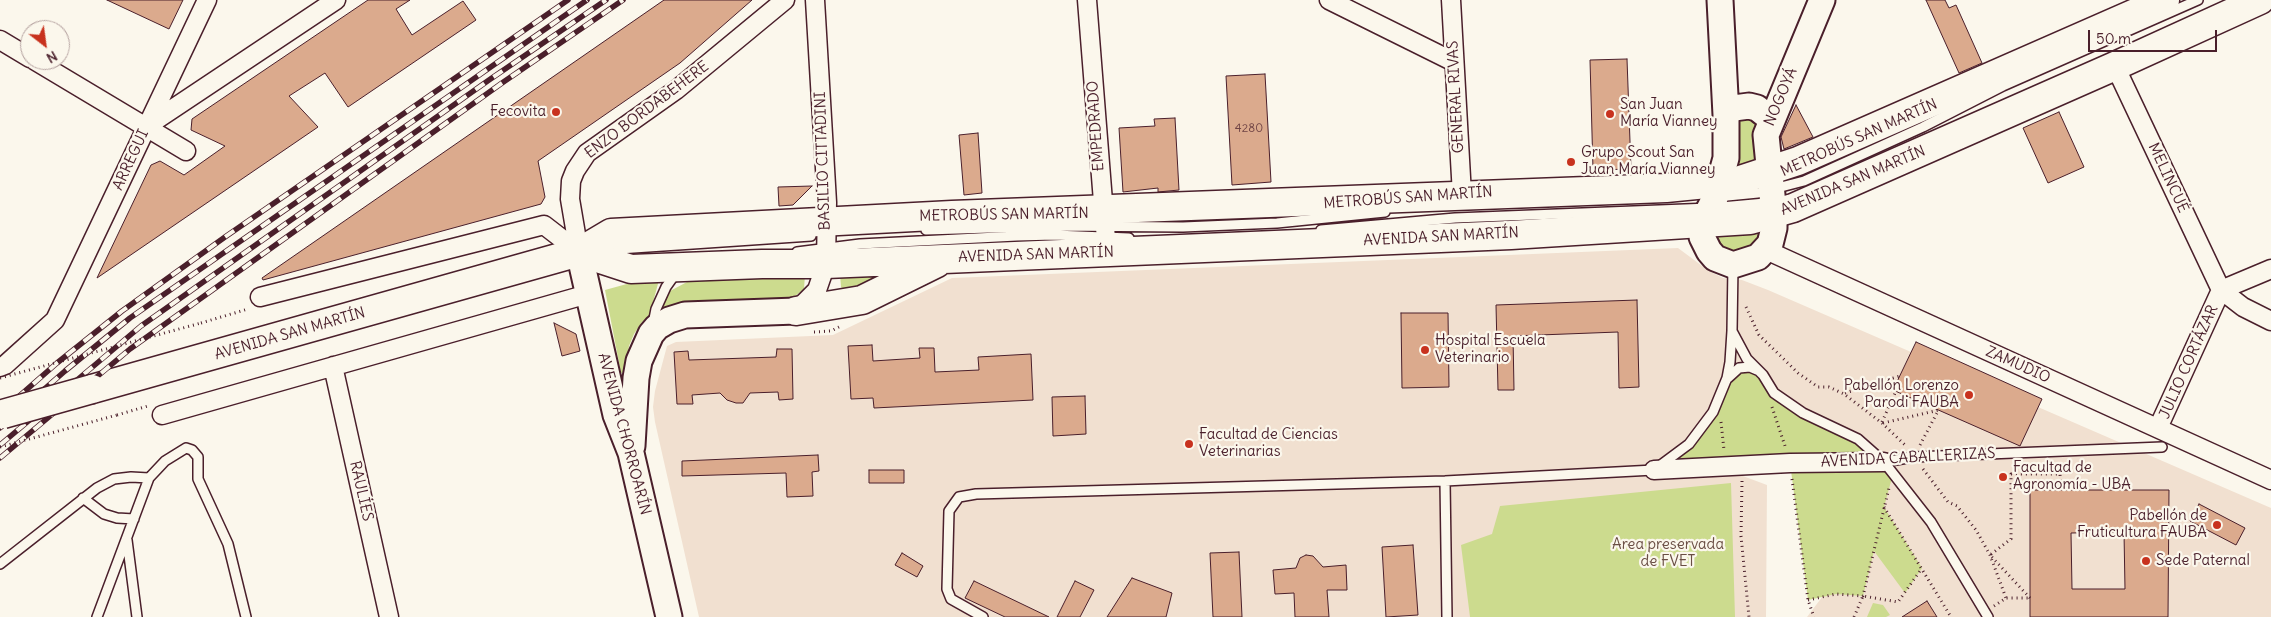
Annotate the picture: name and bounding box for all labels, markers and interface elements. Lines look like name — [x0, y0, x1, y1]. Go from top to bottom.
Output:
north arrow — [20, 20, 70, 70]
scale bar — [2091, 20, 2220, 52]
text: 50 m — [2096, 29, 2131, 48]
street label: GENERAL RIVAS — [1444, 40, 1468, 154]
text: N — [43, 47, 61, 67]
street label: ENZO BORDABEHERE — [582, 58, 712, 162]
street label: NOGOYÁ — [1761, 65, 1801, 129]
street label: EMPEDRADO — [1084, 80, 1108, 172]
street label: BASILIO CITTADINI — [812, 91, 834, 231]
street label: METROBÚS SAN MARTÍN — [1778, 95, 1940, 181]
place label: San Juan María Vianney — [1620, 96, 1718, 131]
place label: Fecovita — [490, 103, 546, 121]
marker: Fecovita — [550, 106, 562, 118]
marker: San Juan María Vianney — [1604, 108, 1616, 120]
house number: 4280 — [1235, 122, 1263, 136]
street label: ARREGUI — [109, 127, 153, 193]
street label: MELINCUÉ — [2144, 140, 2192, 216]
street label: AVENIDA SAN MARTÍN — [1778, 142, 1928, 220]
place label: Grupo Scout San Juan María Vianney — [1581, 144, 1716, 179]
marker: Grupo Scout San Juan María Vianney — [1565, 156, 1577, 168]
street label: METROBÚS SAN MARTÍN — [1323, 183, 1493, 213]
street label: METROBÚS SAN MARTÍN — [919, 205, 1089, 225]
street label: AVENIDA SAN MARTÍN — [1363, 224, 1519, 250]
street label: AVENIDA SAN MARTÍN — [958, 243, 1114, 267]
street label: JULIO CORTÁZAR — [2156, 302, 2222, 422]
street label: AVENIDA SAN MARTÍN — [213, 304, 367, 364]
place label: Hospital Escuela Veterinario — [1435, 332, 1545, 367]
street label: ZAMUDIO — [1983, 343, 2053, 387]
marker: Hospital Escuela Veterinario — [1419, 344, 1431, 356]
street label: AVENIDA CHORROARÍN — [594, 351, 654, 517]
place label: Pabellón Lorenzo Parodi FAUBA — [1844, 377, 1959, 412]
marker: Pabellón Lorenzo Parodi FAUBA — [1963, 389, 1975, 401]
place label: Facultad de Ciencias Veterinarias — [1199, 426, 1338, 461]
marker: Facultad de Ciencias Veterinarias — [1183, 438, 1195, 450]
street label: AVENIDA CABALLERIZAS — [1820, 444, 1996, 472]
street label: RAULÍES — [345, 459, 377, 523]
place label: Facultad de Agronomía - UBA — [2013, 459, 2131, 494]
marker: Facultad de Agronomía - UBA — [1997, 471, 2009, 483]
place label: Pabellón de Fruticultura FAUBA — [2077, 507, 2207, 542]
marker: Pabellón de Fruticultura FAUBA — [2211, 519, 2223, 531]
park label: Area preservada de FVET — [1612, 536, 1724, 571]
place label: Sede Paternal — [2156, 552, 2250, 570]
marker: Sede Paternal — [2140, 555, 2152, 567]

